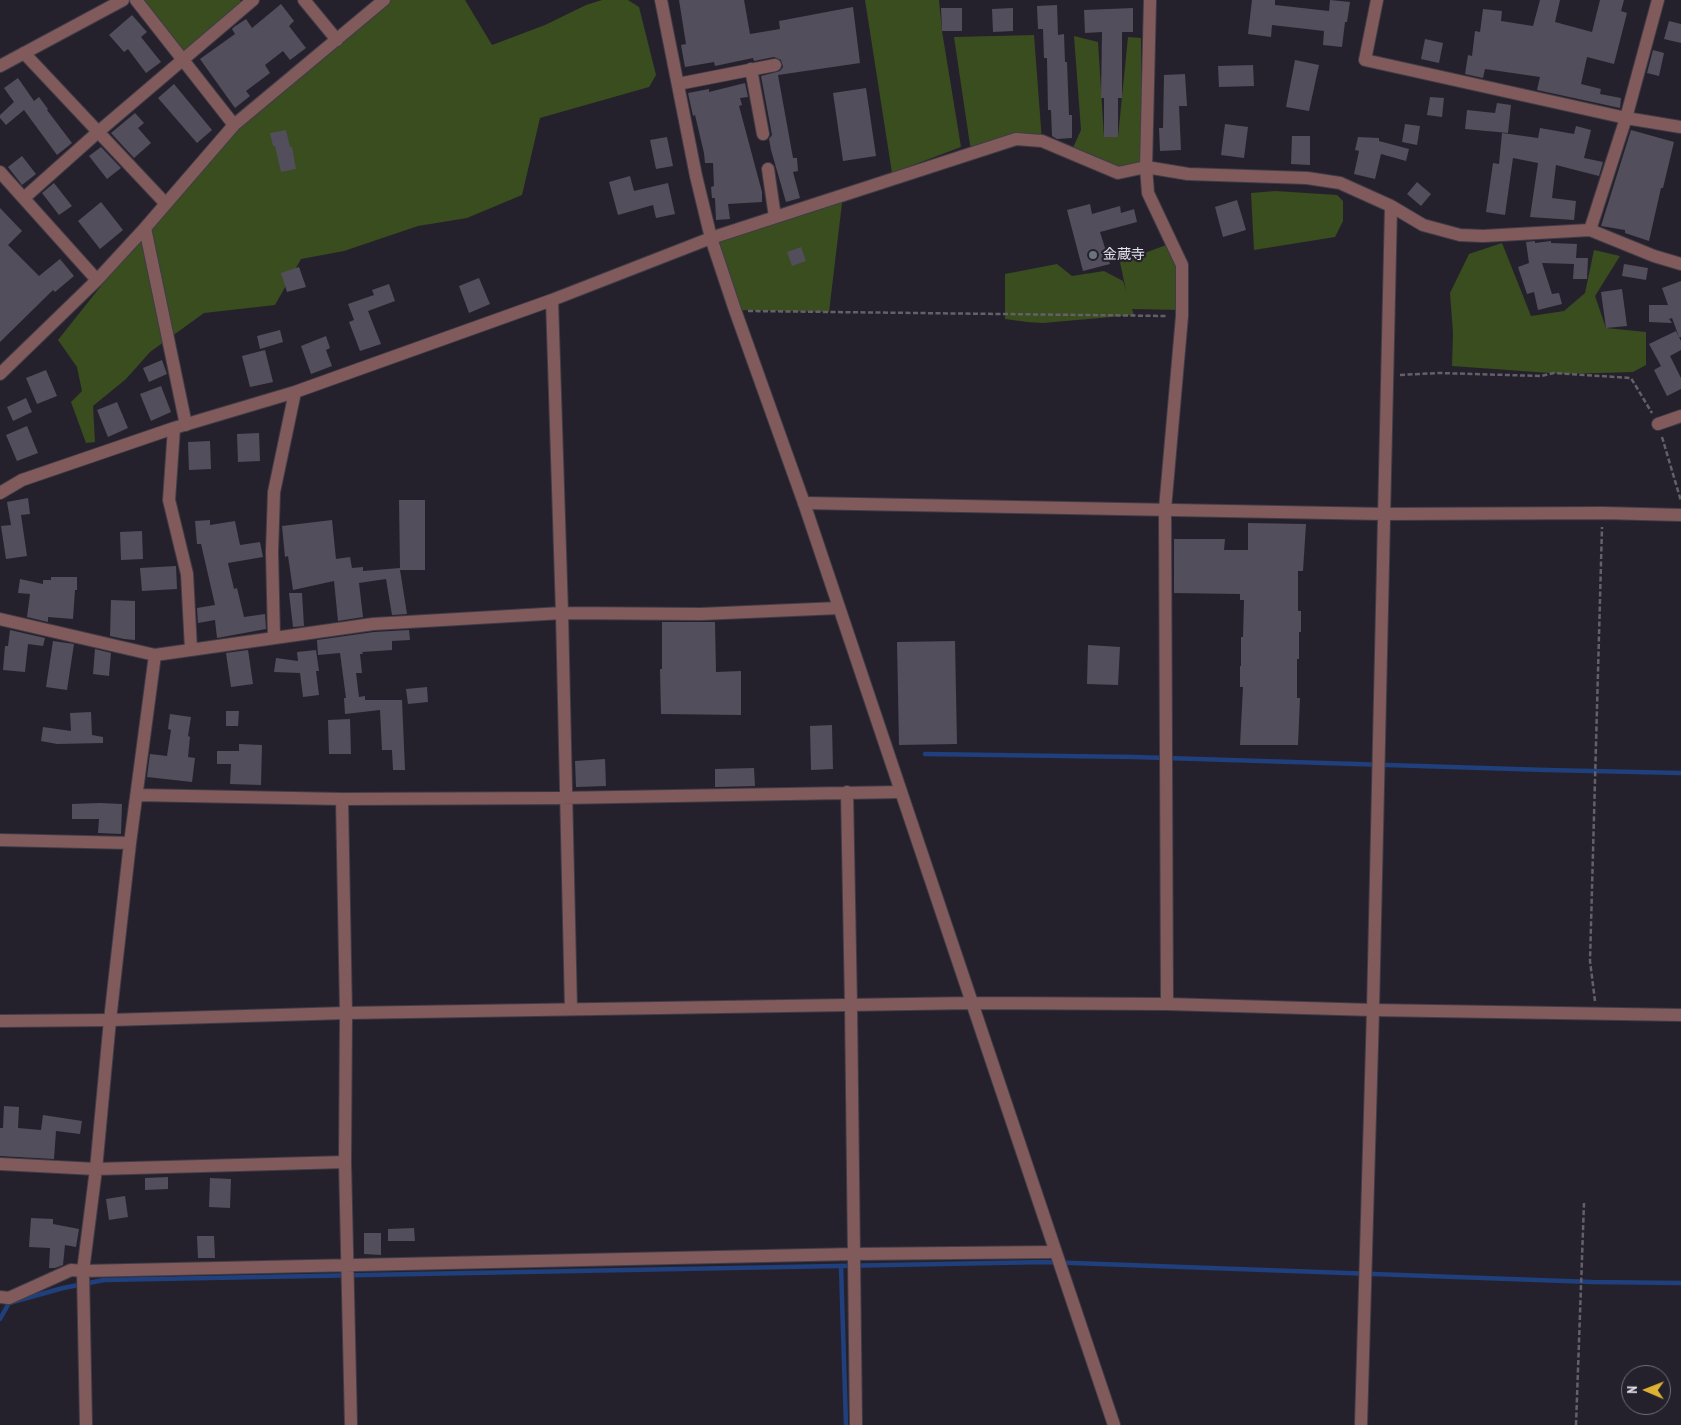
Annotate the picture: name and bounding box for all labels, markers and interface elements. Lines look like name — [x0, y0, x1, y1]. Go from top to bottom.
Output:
place label: 金蔵寺 — [1103, 247, 1145, 263]
marker: 金蔵寺 — [1087, 249, 1099, 261]
north arrow — [1621, 1365, 1671, 1415]
text: N — [1623, 1386, 1641, 1394]

